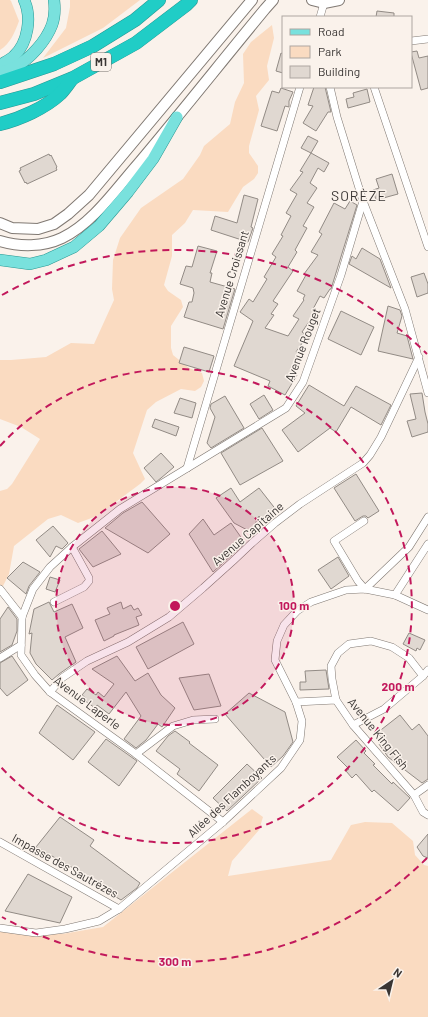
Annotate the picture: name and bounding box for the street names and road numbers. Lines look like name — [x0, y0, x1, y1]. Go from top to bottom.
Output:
road number: M1 — [91, 53, 111, 71]
street label: Avenue Croissant — [211, 229, 251, 319]
street label: Avenue Rouget — [282, 306, 323, 384]
street label: Avenue Capitaine — [209, 498, 286, 568]
street label: Avenue Laperle — [51, 673, 124, 732]
street label: Avenue King Fish — [346, 695, 412, 772]
street label: Allée des Flamboyants — [184, 751, 279, 840]
street label: Impasse des Sautrézes — [10, 830, 121, 900]

